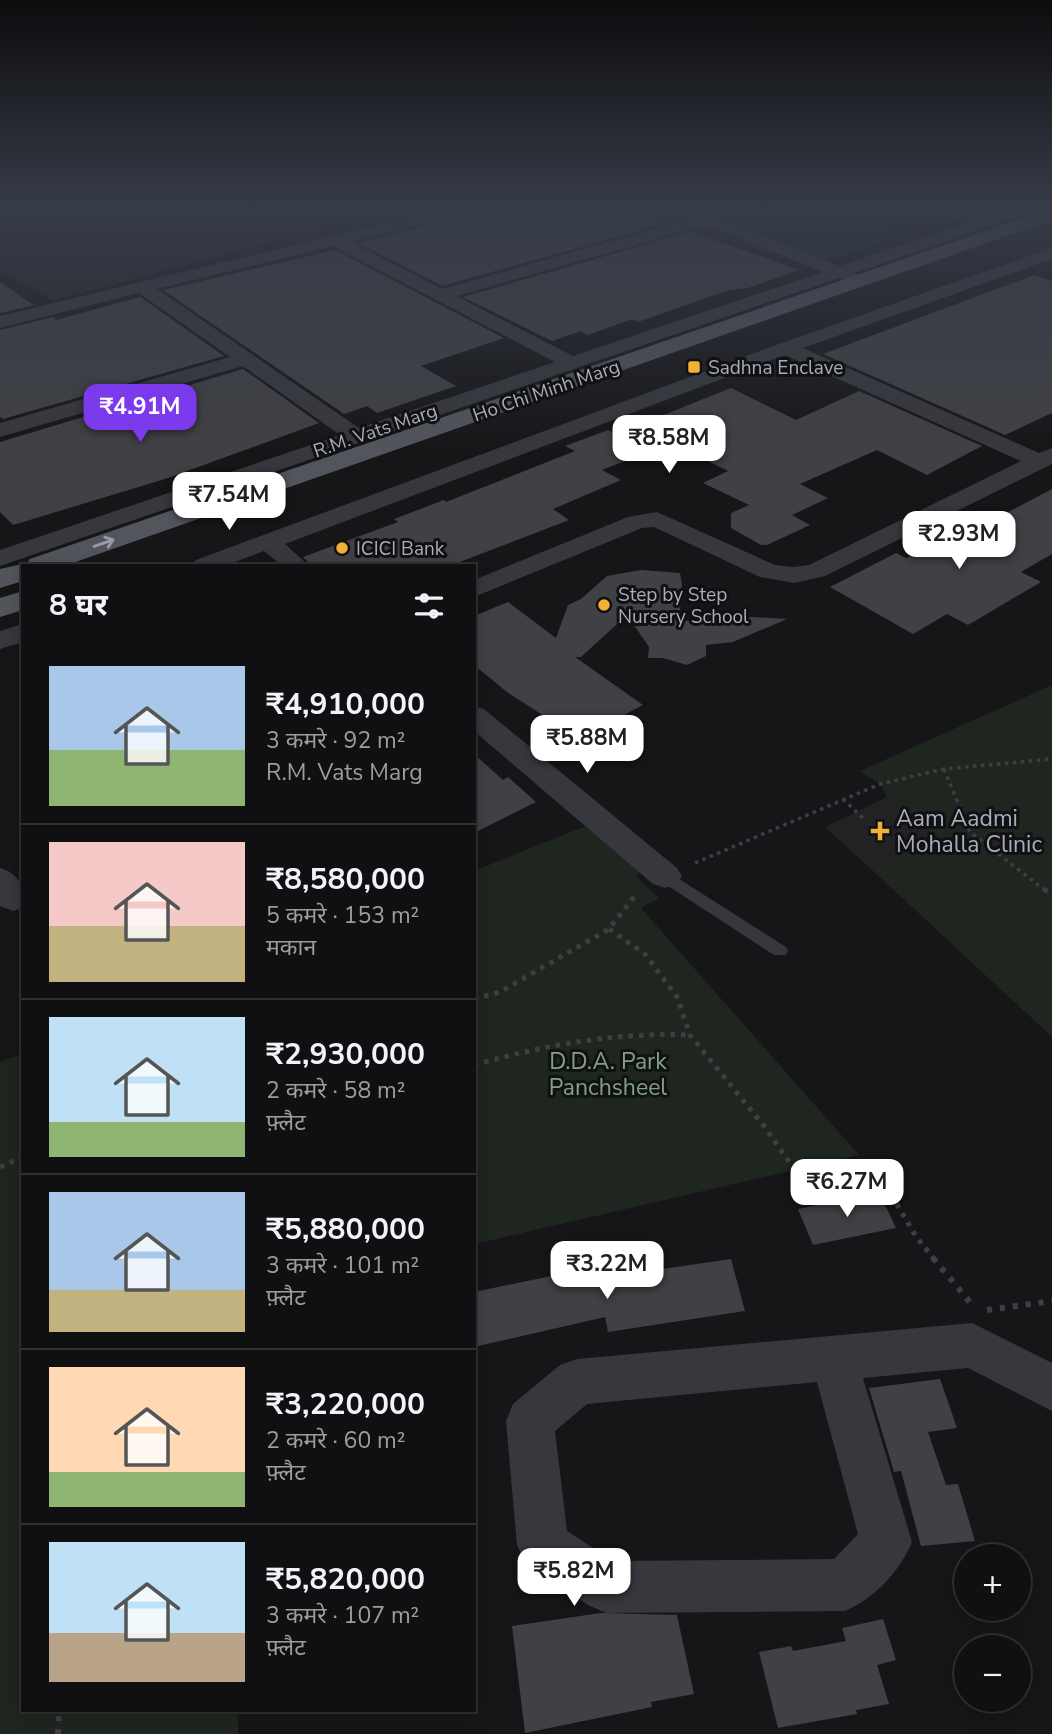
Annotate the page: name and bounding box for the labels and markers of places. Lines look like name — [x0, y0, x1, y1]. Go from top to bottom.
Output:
place label: Sadhna Enclave — [708, 355, 843, 381]
marker: Sadhna Enclave — [686, 359, 702, 375]
pin: ₹4.91M — [83, 384, 197, 444]
pin: ₹8.58M — [612, 416, 726, 475]
pin: ₹7.54M — [172, 472, 286, 532]
pin: ₹2.93M — [902, 512, 1016, 571]
place label: ICICI Bank — [356, 536, 445, 562]
marker: ICICI Bank — [334, 540, 350, 556]
place label: Step by Step Nursery School — [618, 582, 749, 630]
marker: Step by Step Nursery School — [596, 597, 612, 613]
pin: ₹5.88M — [530, 716, 644, 775]
place label: Aam Aadmi Mohalla Clinic — [896, 803, 1042, 860]
marker: Aam Aadmi Mohalla Clinic — [870, 821, 890, 841]
pin: ₹6.27M — [790, 1160, 904, 1219]
pin: ₹3.22M — [550, 1242, 664, 1301]
pin: ₹5.82M — [517, 1548, 631, 1608]

